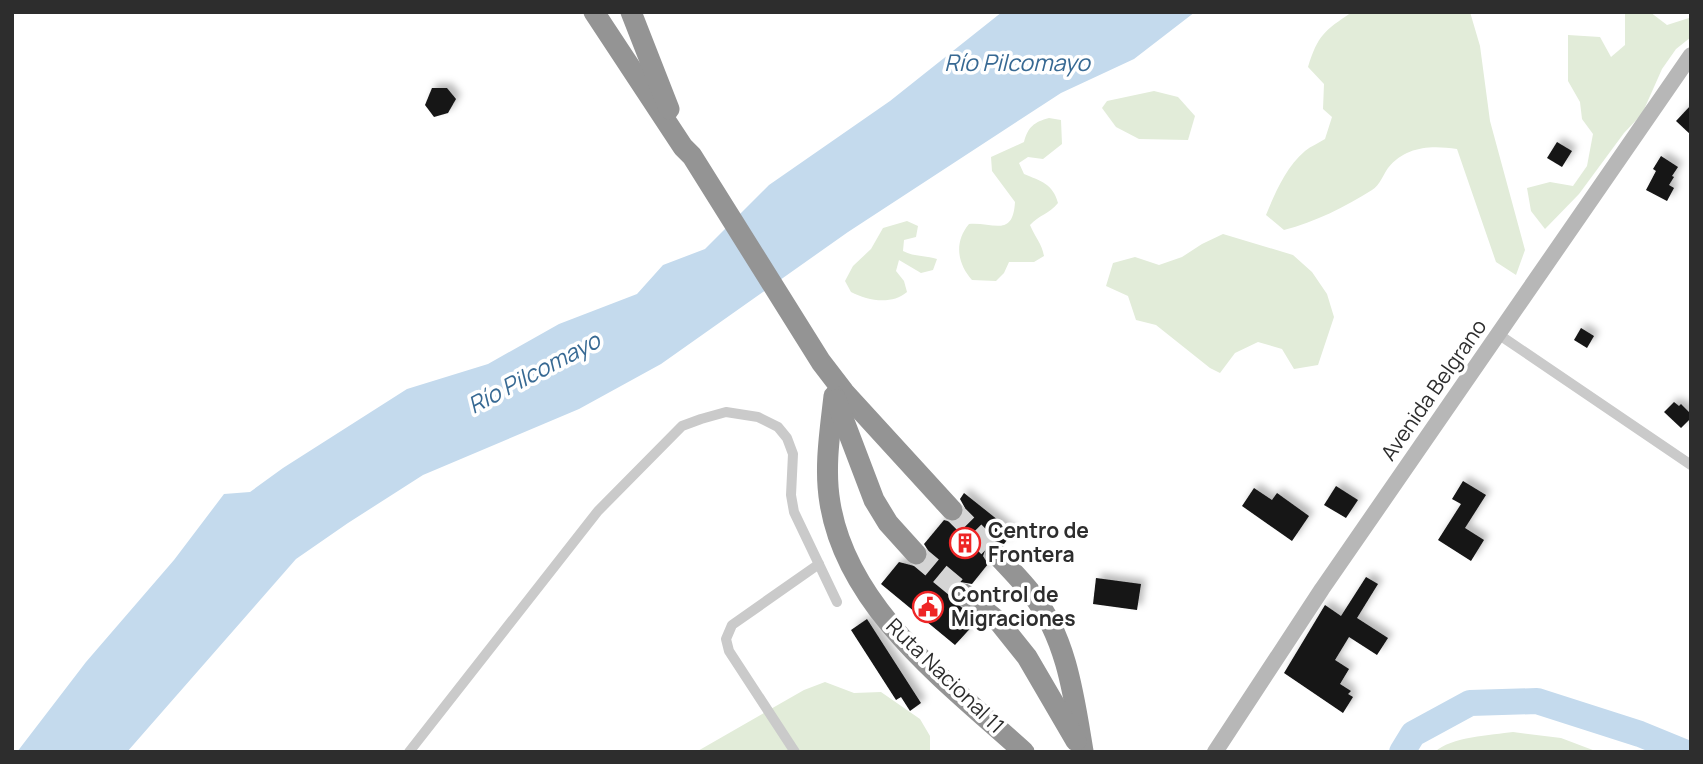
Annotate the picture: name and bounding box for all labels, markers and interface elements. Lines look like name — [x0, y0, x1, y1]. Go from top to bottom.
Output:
water label: Río Pilcomayo — [944, 46, 1091, 78]
street label: Avenida Belgrano — [1374, 313, 1492, 466]
water label: Río Pilcomayo — [462, 323, 607, 420]
place label: Centro de Frontera — [988, 516, 1089, 568]
building icon: Centro de Frontera — [948, 526, 982, 560]
place label: Control de Migraciones — [951, 580, 1076, 632]
public building icon: Control de Migraciones — [911, 590, 945, 624]
street label: Ruta Nacional 11 — [880, 612, 1011, 739]

